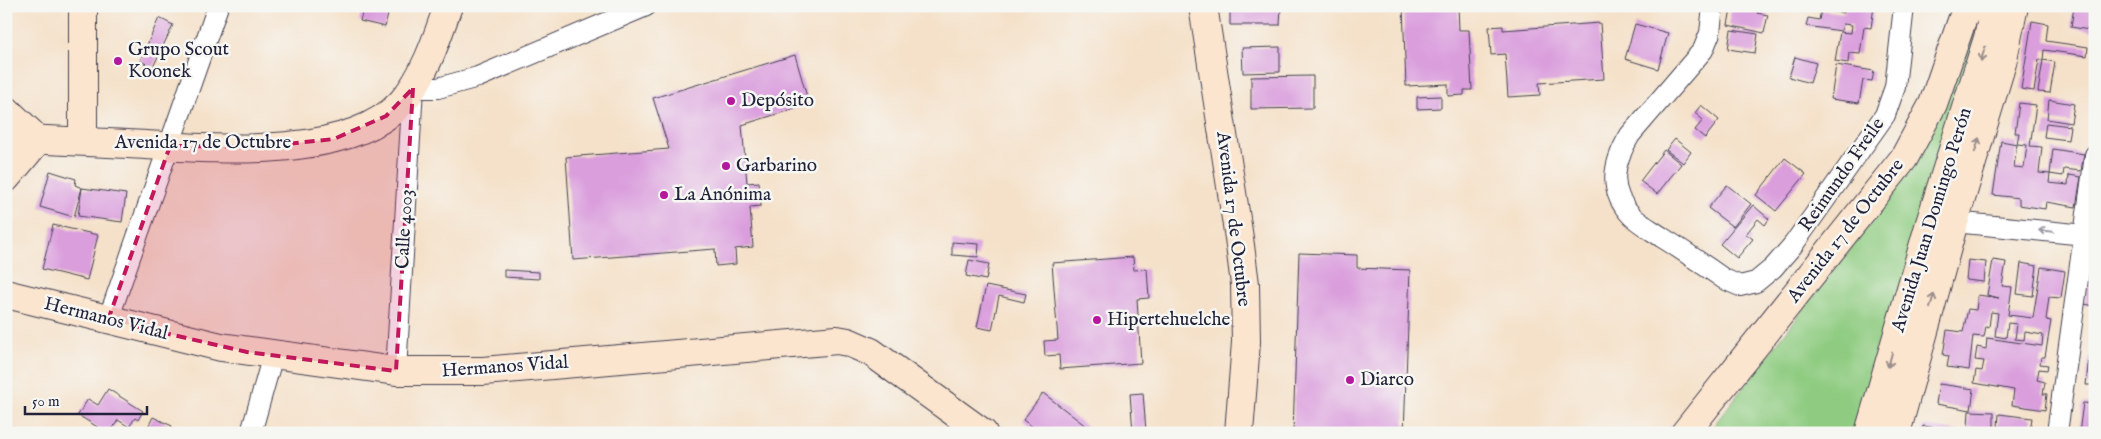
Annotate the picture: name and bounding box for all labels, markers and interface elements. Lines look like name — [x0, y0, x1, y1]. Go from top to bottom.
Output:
place label: Grupo Scout Koonek — [128, 38, 230, 84]
one-way arrow — [1978, 45, 1988, 61]
marker: Grupo Scout Koonek — [112, 55, 124, 67]
place label: Depósito — [741, 89, 814, 113]
marker: Depósito — [725, 95, 737, 107]
street label: Avenida Juan Domingo Perón — [1886, 105, 1978, 336]
street label: Reimundo Freile — [1794, 113, 1890, 237]
street label: Avenida 17 de Octubre — [1210, 129, 1256, 308]
street label: Avenida 17 de Octubre — [114, 131, 291, 155]
one-way arrow — [1973, 138, 1983, 154]
place label: Garbarino — [736, 154, 817, 178]
street label: Avenida 17 de Octubre — [1782, 154, 1910, 309]
marker: Garbarino — [720, 160, 732, 172]
place label: La Anónima — [674, 183, 772, 207]
street label: Calle 4003 — [391, 188, 419, 270]
marker: La Anónima — [658, 189, 670, 201]
one-way arrow — [2039, 226, 2055, 236]
street label: Hermanos Vidal — [42, 292, 171, 346]
one-way arrow — [1928, 294, 1937, 310]
place label: Hipertehuelche — [1107, 308, 1231, 332]
marker: Hipertehuelche — [1091, 314, 1103, 326]
street label: Hermanos Vidal — [441, 351, 570, 383]
one-way arrow — [1885, 351, 1895, 367]
place label: Diarco — [1360, 368, 1414, 392]
marker: Diarco — [1344, 374, 1356, 386]
scale bar — [25, 384, 148, 416]
text: 50 m — [32, 392, 60, 411]

